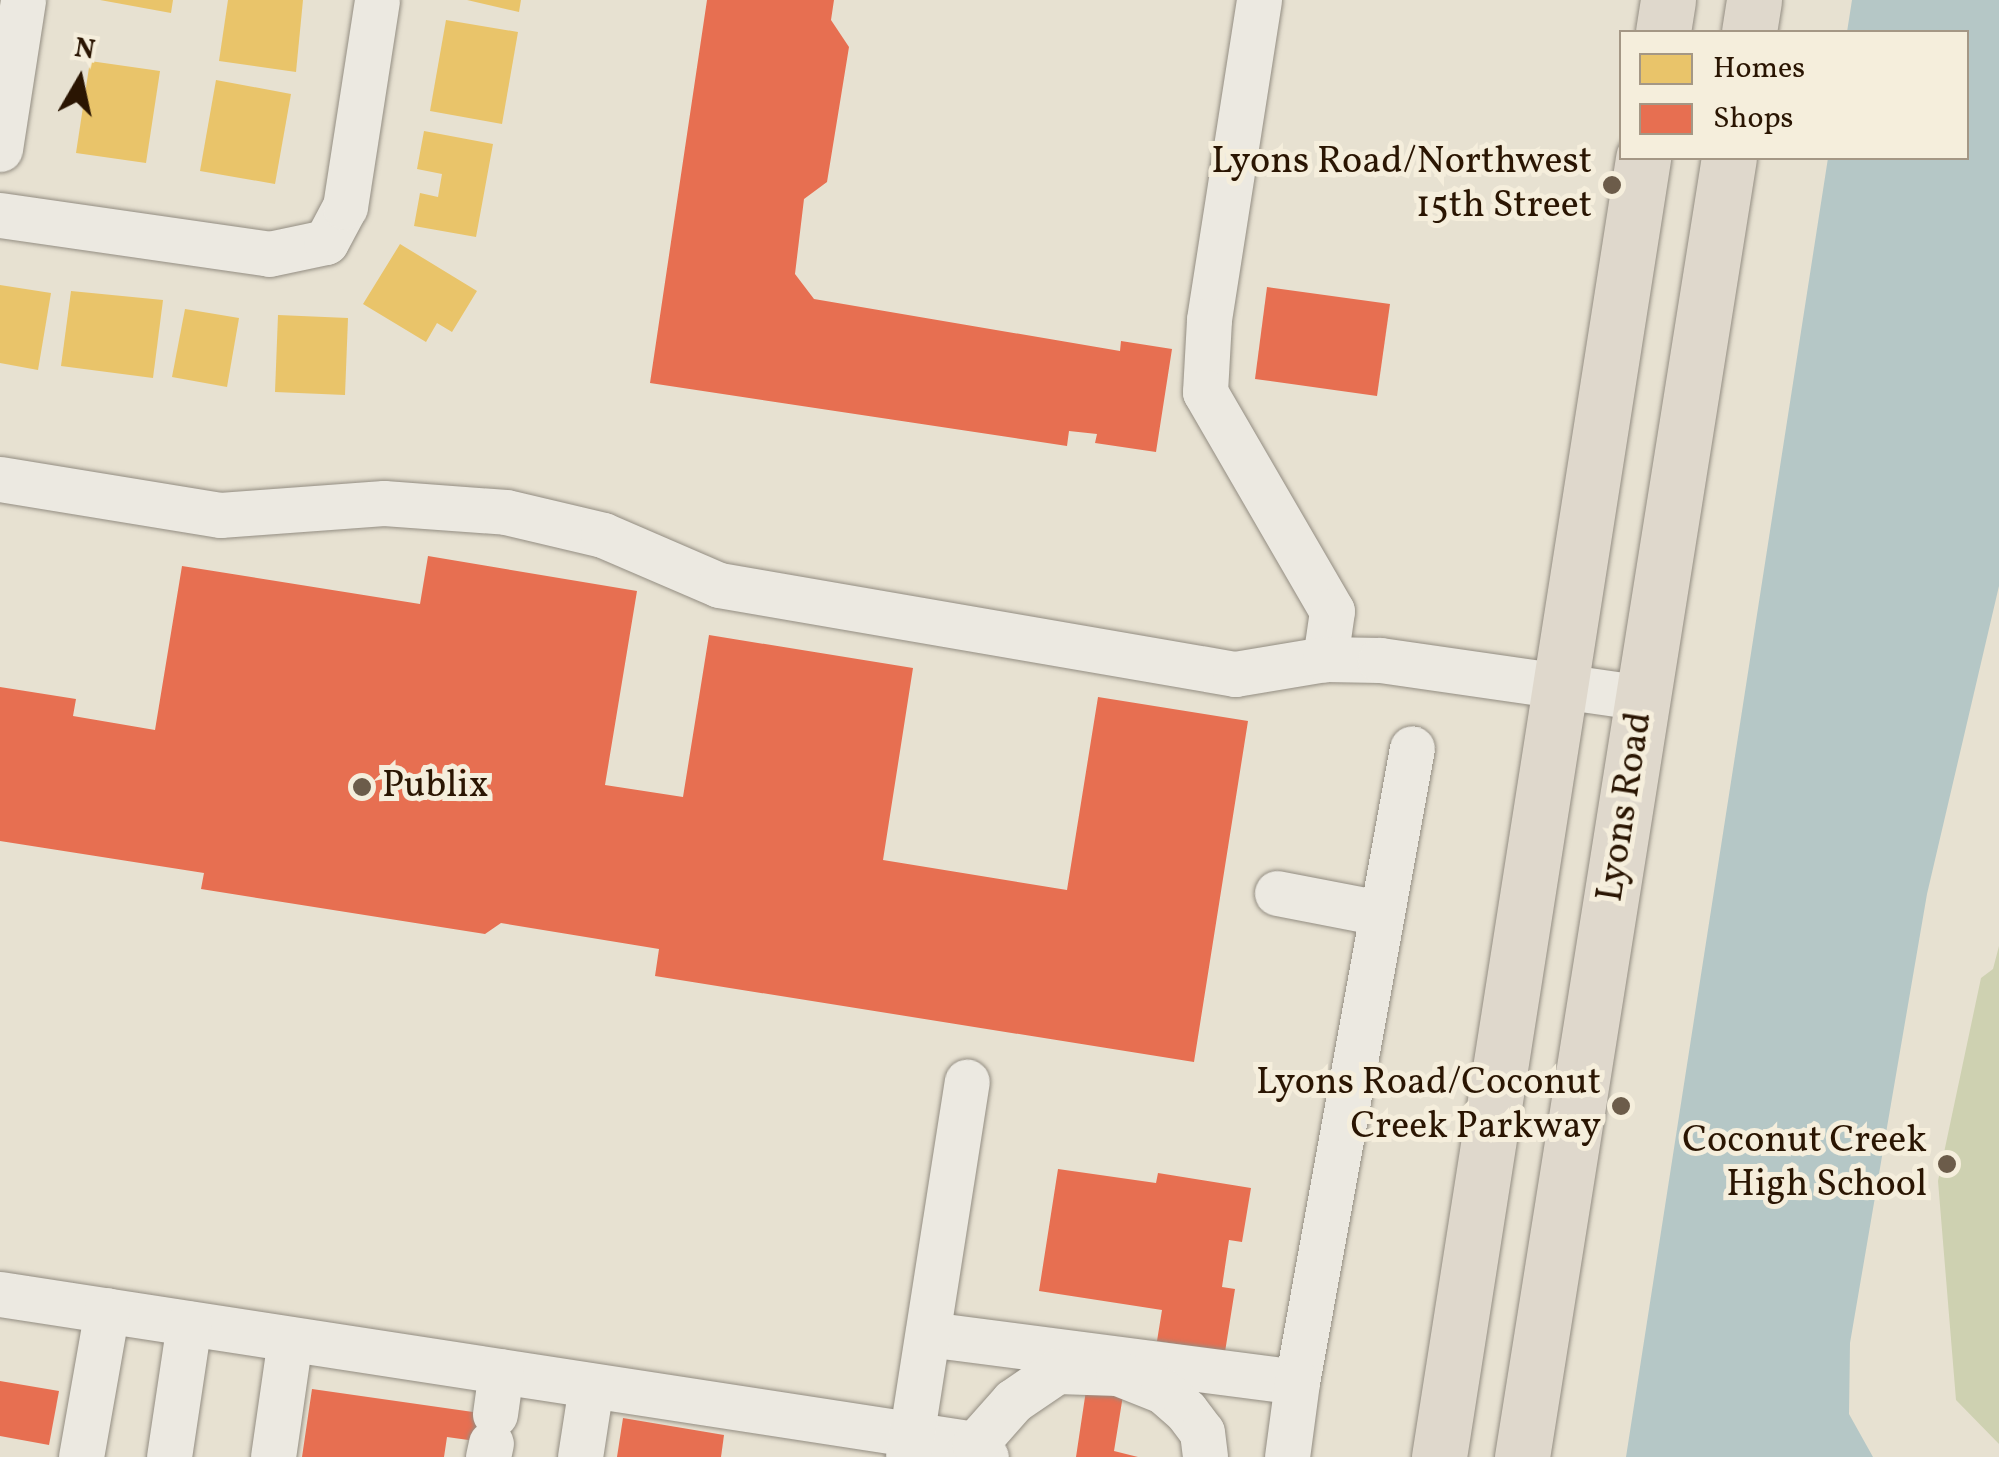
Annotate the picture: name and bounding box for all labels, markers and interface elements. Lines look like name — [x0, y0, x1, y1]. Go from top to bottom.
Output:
text: N — [72, 29, 98, 71]
north arrow — [30, 30, 130, 130]
legend — [1619, 30, 1969, 160]
text: Homes — [1713, 48, 1805, 90]
text: Shops — [1713, 98, 1793, 140]
place label: Lyons Road/Northwest 15th Street — [1211, 140, 1592, 230]
marker: Lyons Road/Northwest 15th Street — [1601, 174, 1623, 196]
street label: Lyons Road — [1589, 709, 1663, 905]
place label: Publix — [382, 764, 489, 810]
marker: Publix — [351, 776, 373, 798]
place label: Lyons Road/Coconut Creek Parkway — [1256, 1061, 1601, 1150]
marker: Lyons Road/Coconut Creek Parkway — [1610, 1095, 1632, 1117]
place label: Coconut Creek High School — [1682, 1119, 1927, 1208]
marker: Coconut Creek High School — [1936, 1153, 1958, 1175]

